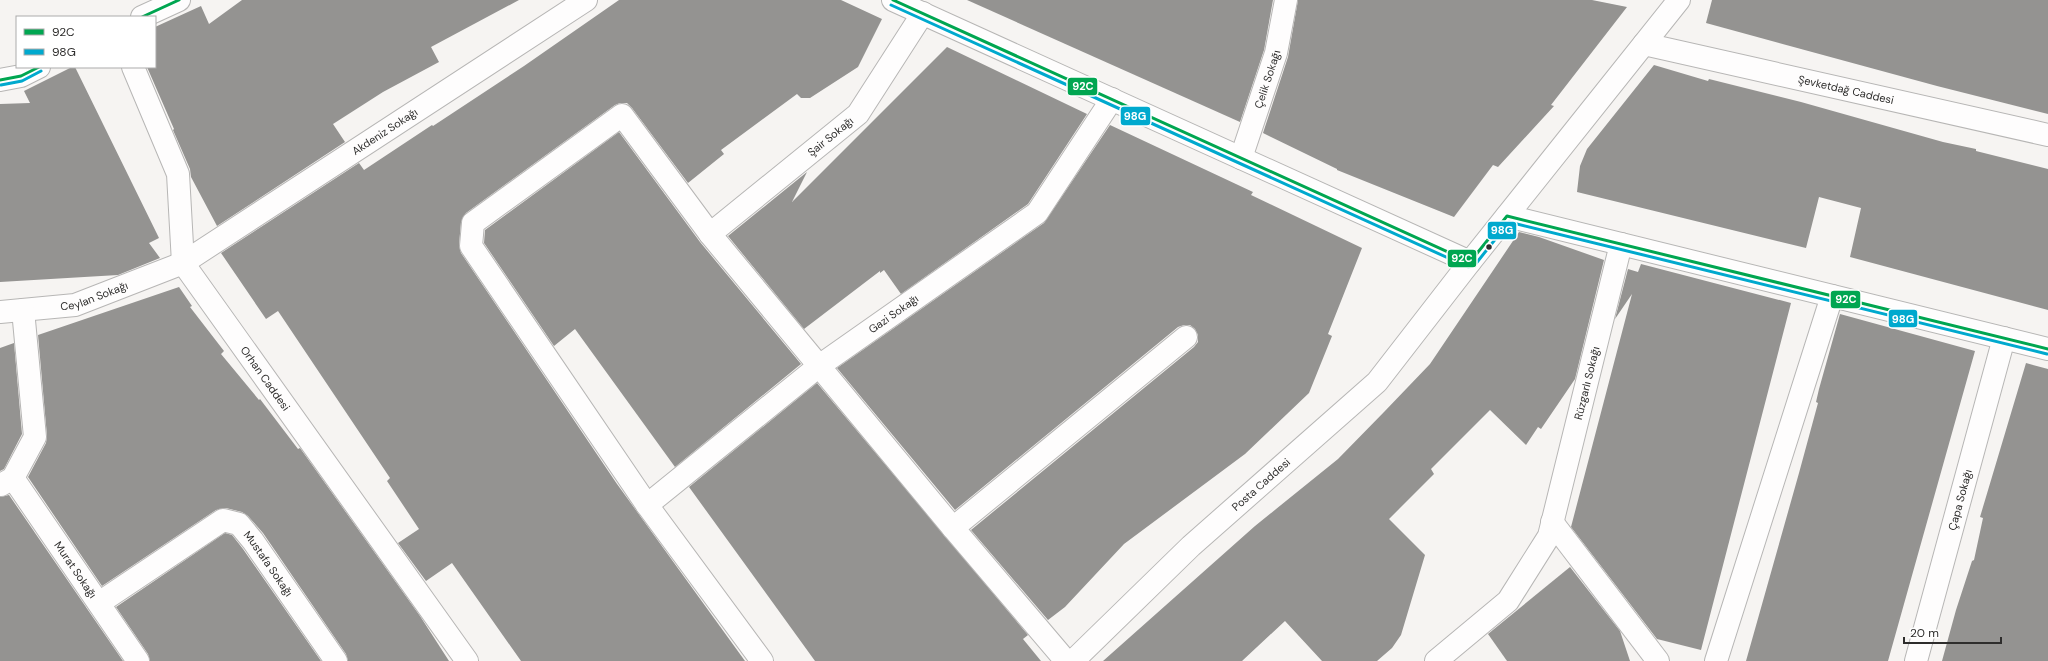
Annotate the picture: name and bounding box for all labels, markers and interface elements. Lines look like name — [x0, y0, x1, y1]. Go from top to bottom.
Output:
legend — [16, 16, 156, 68]
text: 92C — [52, 24, 75, 40]
text: 98G — [52, 44, 76, 60]
street label: Çelik Sokağı — [1251, 49, 1283, 110]
street label: Şevketdağ Caddesi — [1797, 72, 1895, 107]
line badge: 92C — [1067, 77, 1098, 96]
text: 92C — [1072, 79, 1094, 93]
street label: Akdeniz Sokağı — [349, 105, 420, 158]
line badge: 98G — [1120, 106, 1151, 126]
text: 98G — [1124, 109, 1146, 123]
street label: Şair Sokağı — [805, 114, 856, 159]
line badge: 98G — [1487, 221, 1517, 240]
text: 98G — [1491, 223, 1513, 237]
unlabelled marker — [1484, 242, 1494, 252]
line badge: 92C — [1447, 249, 1477, 268]
text: 92C — [1451, 251, 1473, 265]
street label: Ceylan Sokağı — [60, 278, 130, 313]
line badge: 92C — [1830, 290, 1861, 309]
street label: Gazi Sokağı — [866, 291, 921, 336]
text: 92C — [1835, 292, 1857, 306]
line badge: 98G — [1888, 309, 1918, 328]
text: 98G — [1892, 312, 1914, 326]
street label: Orhan Caddesi — [238, 343, 293, 414]
street label: Rüzgarlı Sokağı — [1571, 345, 1602, 421]
street label: Posta Caddesi — [1229, 455, 1293, 514]
street label: Çapa Sokağı — [1945, 468, 1975, 532]
street label: Mustafa Sokağı — [241, 528, 296, 599]
street label: Murat Sokağı — [51, 539, 100, 601]
scale bar — [1904, 619, 2001, 645]
text: 20 m — [1910, 625, 1939, 641]

